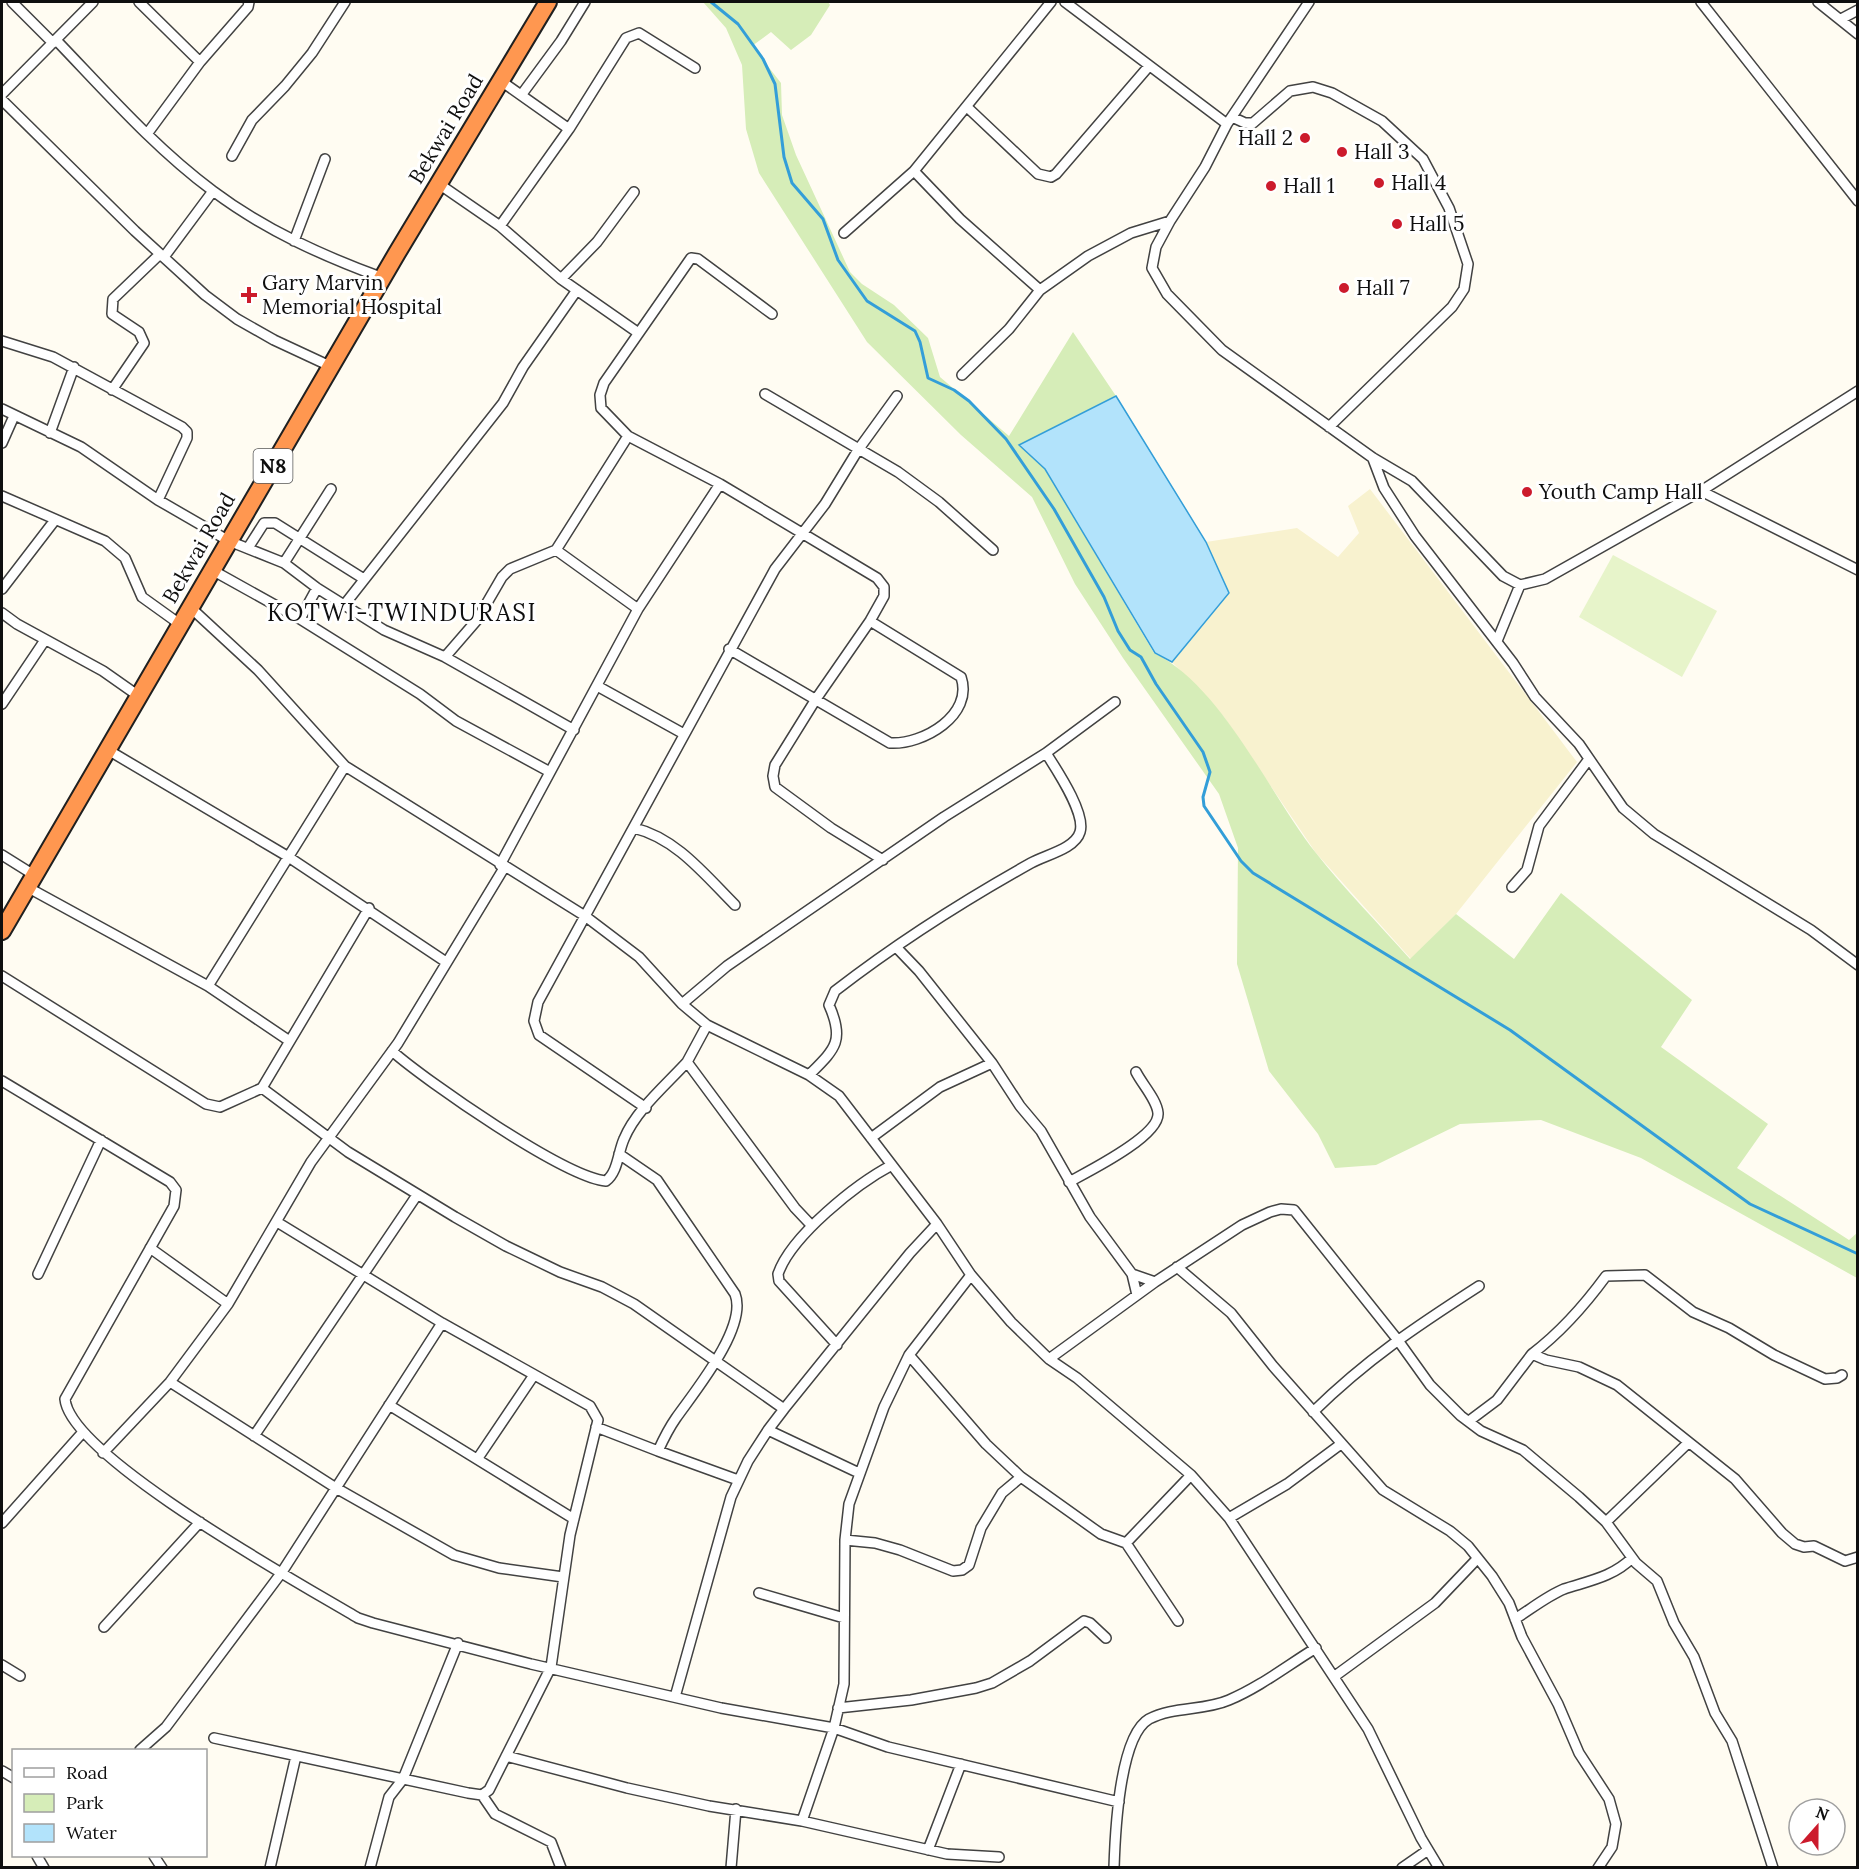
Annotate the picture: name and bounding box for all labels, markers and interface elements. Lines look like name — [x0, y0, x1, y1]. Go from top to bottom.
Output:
street label: Bekwai Road — [402, 69, 489, 189]
place label: Hall 2 — [1238, 124, 1293, 151]
marker: Hall 2 — [1298, 131, 1312, 145]
place label: Hall 3 — [1354, 138, 1410, 165]
marker: Hall 3 — [1335, 145, 1349, 159]
place label: Hall 4 — [1391, 169, 1446, 196]
place label: Hall 1 — [1283, 172, 1335, 199]
marker: Hall 4 — [1372, 176, 1386, 190]
marker: Hall 1 — [1264, 179, 1278, 193]
place label: Hall 5 — [1409, 210, 1464, 237]
marker: Hall 5 — [1390, 217, 1404, 231]
place label: Gary Marvin Memorial Hospital — [262, 269, 442, 320]
place label: Hall 7 — [1356, 274, 1410, 301]
marker: Hall 7 — [1337, 281, 1351, 295]
marker: Gary Marvin Memorial Hospital — [240, 286, 258, 304]
road number: N8 — [254, 449, 292, 483]
place label: Youth Camp Hall — [1538, 478, 1703, 505]
marker: Youth Camp Hall — [1520, 485, 1534, 499]
street label: Bekwai Road — [156, 488, 241, 608]
district label: KOTWI-TWINDURASI — [267, 597, 537, 628]
legend — [12, 1749, 207, 1857]
text: Road — [66, 1761, 108, 1784]
text: Park — [66, 1791, 104, 1814]
north arrow — [1787, 1797, 1847, 1857]
text: N — [1813, 1801, 1832, 1825]
text: Water — [66, 1821, 117, 1844]

